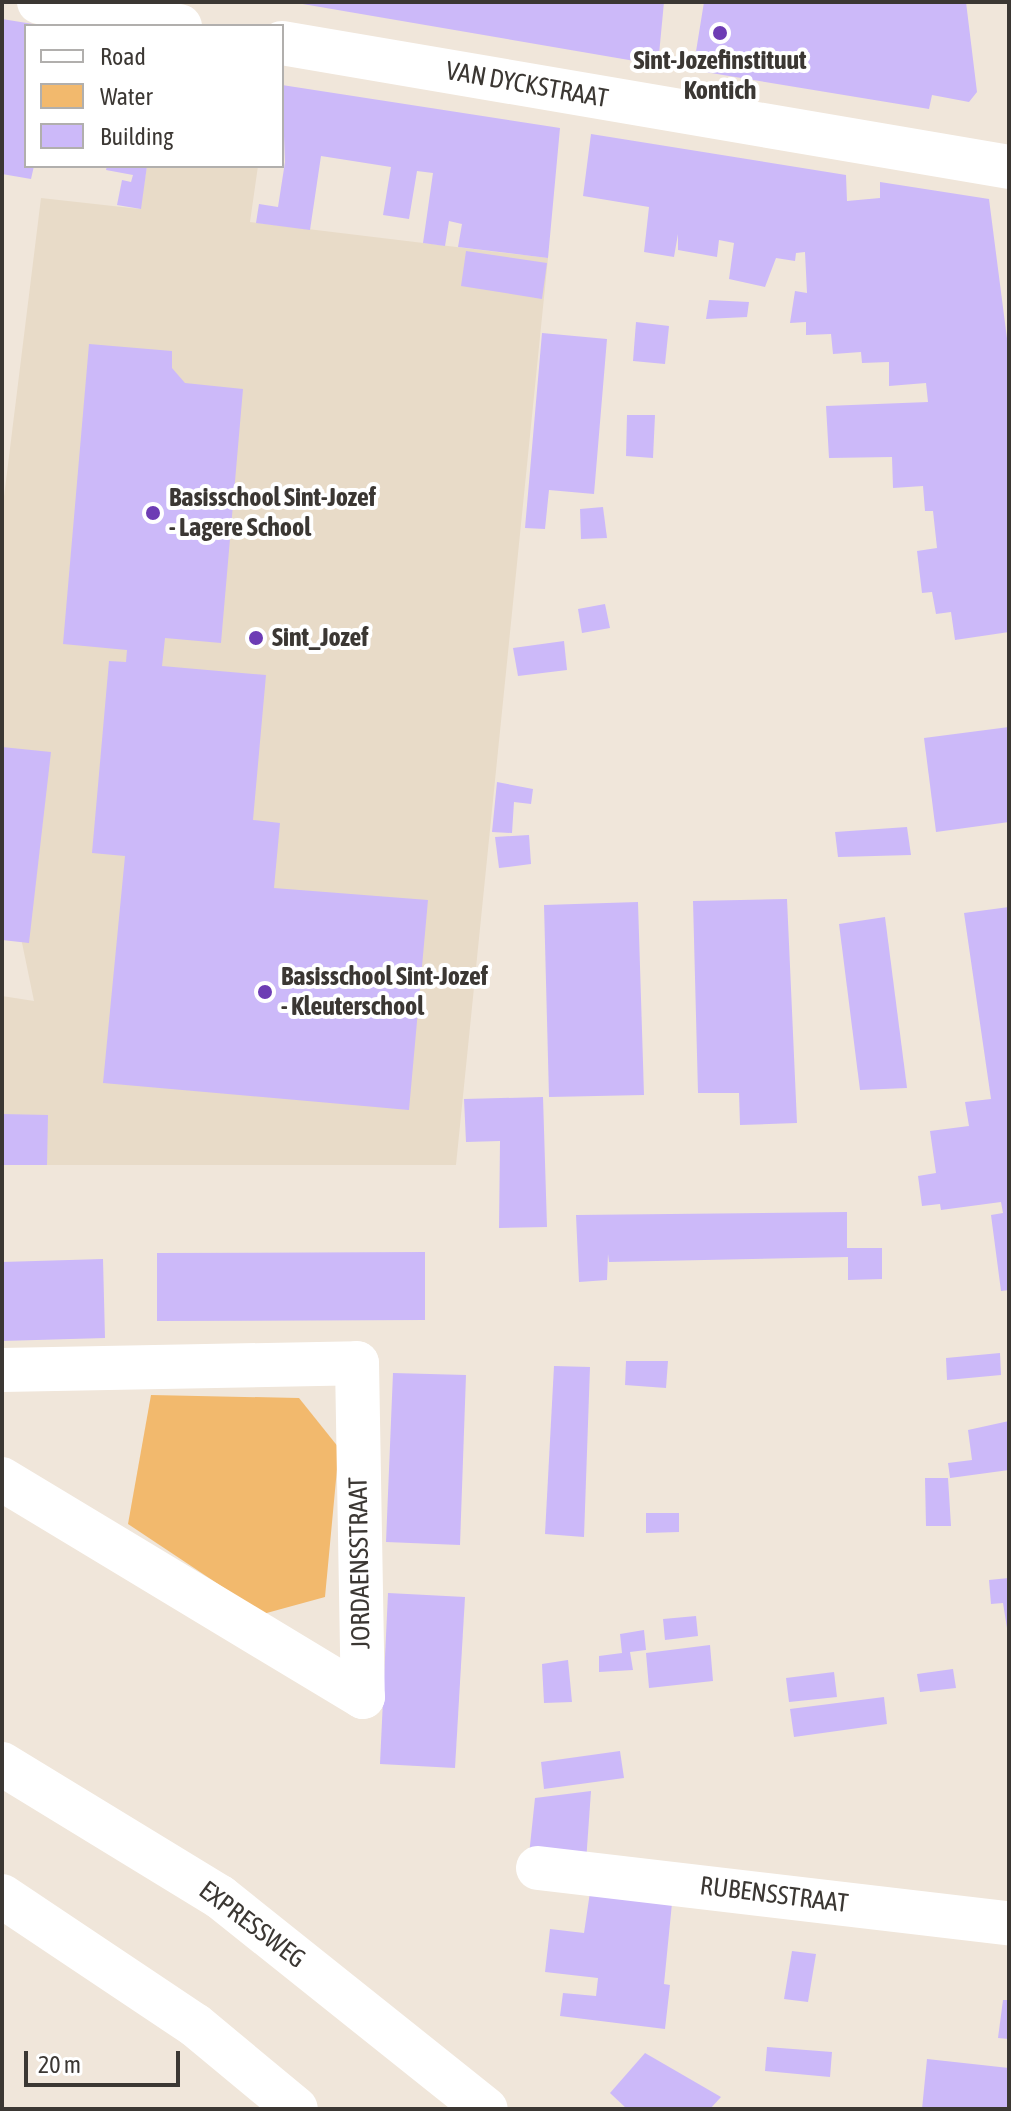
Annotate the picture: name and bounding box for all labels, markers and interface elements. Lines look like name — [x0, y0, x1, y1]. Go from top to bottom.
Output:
legend — [24, 24, 284, 168]
marker: Sint-Jozefinstituut Kontich — [711, 24, 729, 42]
text: Road — [100, 43, 146, 70]
place label: Sint-Jozefinstituut Kontich — [633, 45, 807, 106]
street label: VAN DYCKSTRAAT — [444, 55, 610, 115]
text: Water — [100, 83, 153, 110]
text: Building — [100, 123, 173, 150]
place label: Basisschool Sint-Jozef - Lagere School — [169, 482, 376, 544]
marker: Basisschool Sint-Jozef - Lagere School — [144, 504, 162, 522]
place label: Sint_Jozef — [272, 622, 368, 654]
marker: Sint_Jozef — [247, 629, 265, 647]
place label: Basisschool Sint-Jozef - Kleuterschool — [281, 961, 488, 1022]
marker: Basisschool Sint-Jozef - Kleuterschool — [256, 983, 274, 1001]
street label: JORDAENSSTRAAT — [343, 1477, 377, 1649]
street label: RUBENSSTRAAT — [698, 1870, 850, 1920]
street label: EXPRESSWEG — [193, 1875, 311, 1975]
scale bar — [28, 2035, 184, 2085]
text: 20 m — [38, 2051, 81, 2078]

